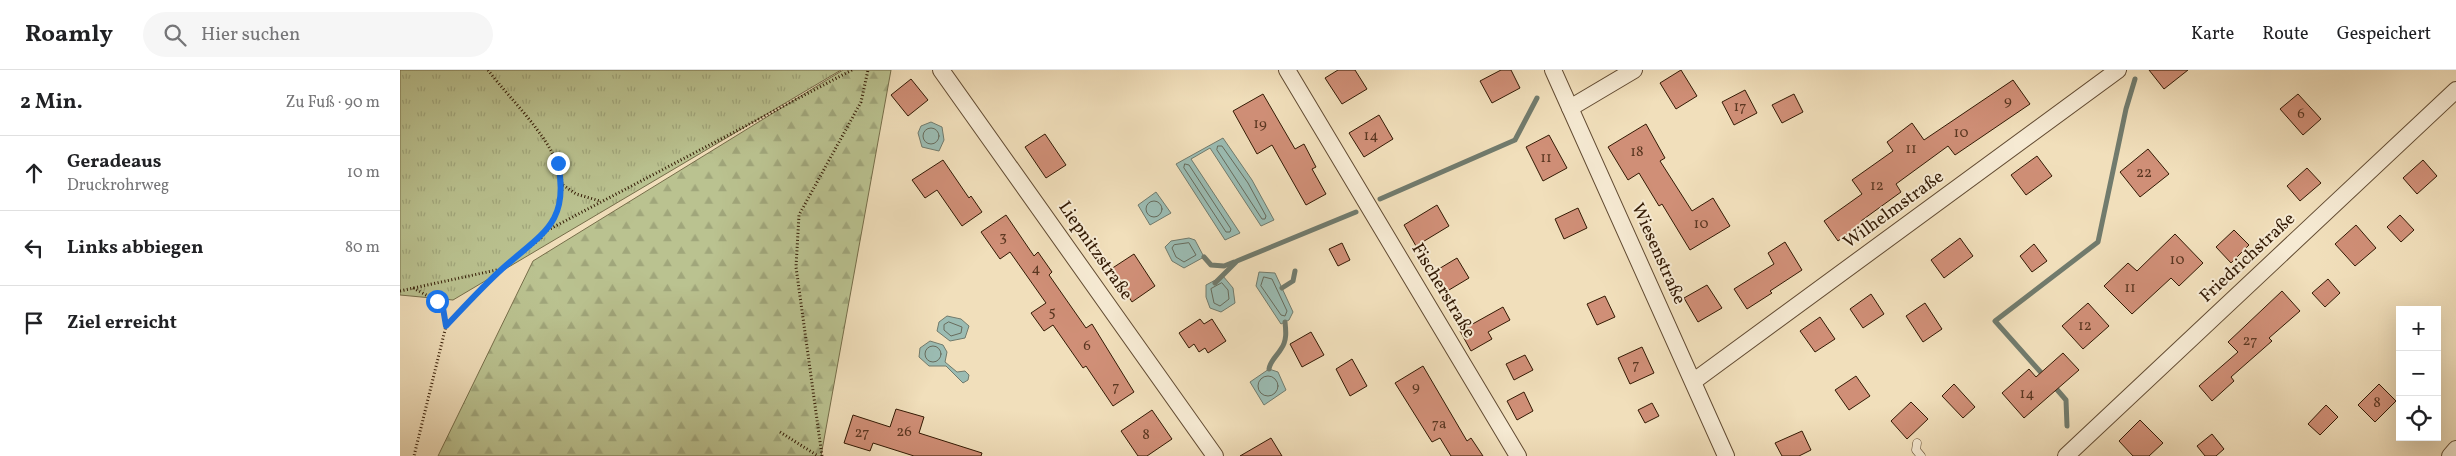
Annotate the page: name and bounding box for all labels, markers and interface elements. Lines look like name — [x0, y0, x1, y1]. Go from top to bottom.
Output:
search box — [143, 12, 493, 57]
text: Roamly — [25, 18, 113, 52]
icon: search — [161, 21, 189, 49]
text: Hier suchen — [201, 22, 300, 48]
text: Karte — [2191, 22, 2234, 47]
text: Route — [2262, 22, 2309, 47]
text: Gespeichert — [2337, 22, 2431, 47]
text: 2 Min. — [20, 88, 83, 117]
house number: 9 — [2004, 91, 2012, 112]
text: Zu Fuß · 90 m — [285, 92, 380, 114]
house number: 17 — [1733, 97, 1747, 118]
house number: 6 — [2297, 104, 2305, 125]
house number: 19 — [1253, 114, 1267, 135]
house number: 10 — [1954, 123, 1968, 144]
house number: 14 — [1364, 126, 1378, 147]
house number: 11 — [1905, 139, 1917, 160]
house number: 18 — [1630, 142, 1644, 163]
house number: 11 — [1540, 148, 1552, 169]
text: Geradeaus — [67, 149, 162, 175]
route end — [547, 152, 570, 175]
icon: ahead — [20, 159, 48, 187]
text: 10 m — [347, 162, 380, 184]
house number: 22 — [2136, 163, 2152, 184]
street label: Wilhelmstraße — [1839, 165, 1949, 255]
text: Druckrohrweg — [67, 175, 169, 197]
house number: 12 — [1870, 176, 1884, 197]
street label: Liepnitzstraße — [1052, 196, 1138, 306]
street label: Wiesenstraße — [1625, 199, 1691, 309]
street label: Friedrichstraße — [2195, 207, 2301, 309]
house number: 10 — [1694, 214, 1708, 235]
house number: 3 — [999, 227, 1007, 248]
icon: left — [20, 234, 48, 262]
text: Links abbiegen — [67, 235, 204, 261]
text: 80 m — [345, 237, 380, 259]
street label: Fischerstraße — [1405, 239, 1481, 343]
house number: 10 — [2170, 250, 2184, 271]
house number: 4 — [1032, 259, 1041, 280]
house number: 11 — [2124, 278, 2136, 299]
route start — [426, 290, 449, 313]
house number: 5 — [1048, 302, 1056, 323]
map controls — [2396, 306, 2441, 441]
button: + — [2396, 306, 2441, 351]
icon: arrive — [20, 309, 48, 337]
text: Ziel erreicht — [67, 310, 177, 336]
house number: 12 — [2078, 316, 2092, 337]
house number: 27 — [2243, 331, 2257, 352]
house number: 6 — [1083, 336, 1091, 357]
button: − — [2396, 351, 2441, 396]
house number: 7 — [1632, 355, 1640, 376]
house number: 7 — [1112, 377, 1120, 398]
house number: 9 — [1412, 377, 1420, 398]
house number: 14 — [2020, 384, 2034, 405]
house number: 8 — [2373, 393, 2381, 414]
button: locate — [2396, 396, 2441, 441]
house number: 7a — [1432, 414, 1446, 435]
house number: 26 — [896, 422, 912, 443]
house number: 27 — [855, 423, 869, 444]
house number: 8 — [1142, 425, 1150, 446]

